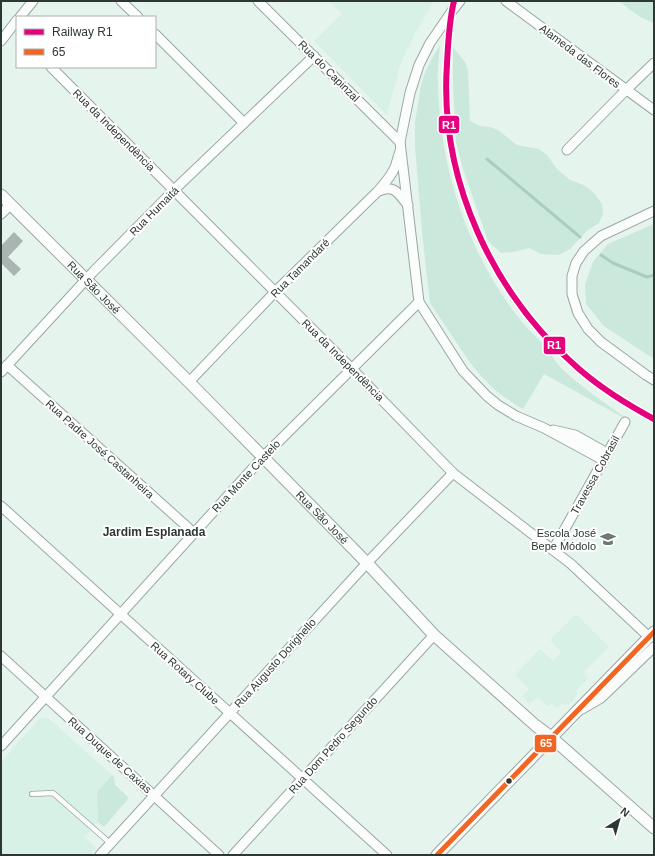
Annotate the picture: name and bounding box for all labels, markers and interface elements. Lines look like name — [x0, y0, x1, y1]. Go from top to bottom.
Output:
legend — [16, 16, 156, 68]
street label: Alameda das Flores — [537, 22, 623, 91]
text: Railway R1 — [52, 25, 113, 39]
street label: Rua do Capinzal — [296, 38, 362, 104]
text: 65 — [52, 45, 66, 59]
street label: Rua da Independência — [71, 87, 158, 174]
line badge: R1 — [438, 115, 460, 134]
text: R1 — [442, 119, 456, 131]
street label: Rua Humaitá — [127, 183, 182, 238]
street label: Rua Tamandaré — [268, 236, 332, 300]
street label: Rua São José — [65, 259, 123, 316]
street label: Rua da Independência — [300, 317, 387, 404]
line badge: R1 — [543, 336, 566, 355]
text: R1 — [547, 339, 561, 351]
street label: Rua Padre José Castanheira — [44, 397, 157, 501]
street label: Travessa Cobrasil — [568, 434, 622, 516]
street label: Rua Monte Castelo — [209, 437, 283, 515]
street label: Rua São José — [294, 488, 351, 546]
district label: Jardim Esplanada — [103, 525, 206, 539]
place label: Escola José Bepe Módolo — [531, 527, 596, 552]
school or university icon: Escola José Bepe Módolo — [599, 530, 617, 548]
street label: Rua Augusto Dorighello — [232, 616, 318, 710]
street label: Rua Rotary Clube — [148, 639, 222, 707]
street label: Rua Dom Pedro Segundo — [286, 694, 380, 796]
street label: Rua Duque de Caxias — [66, 715, 154, 796]
line badge: 65 — [534, 734, 557, 753]
text: 65 — [540, 737, 552, 749]
unlabelled marker — [504, 776, 514, 786]
north arrow — [599, 800, 639, 840]
text: N — [618, 805, 632, 819]

